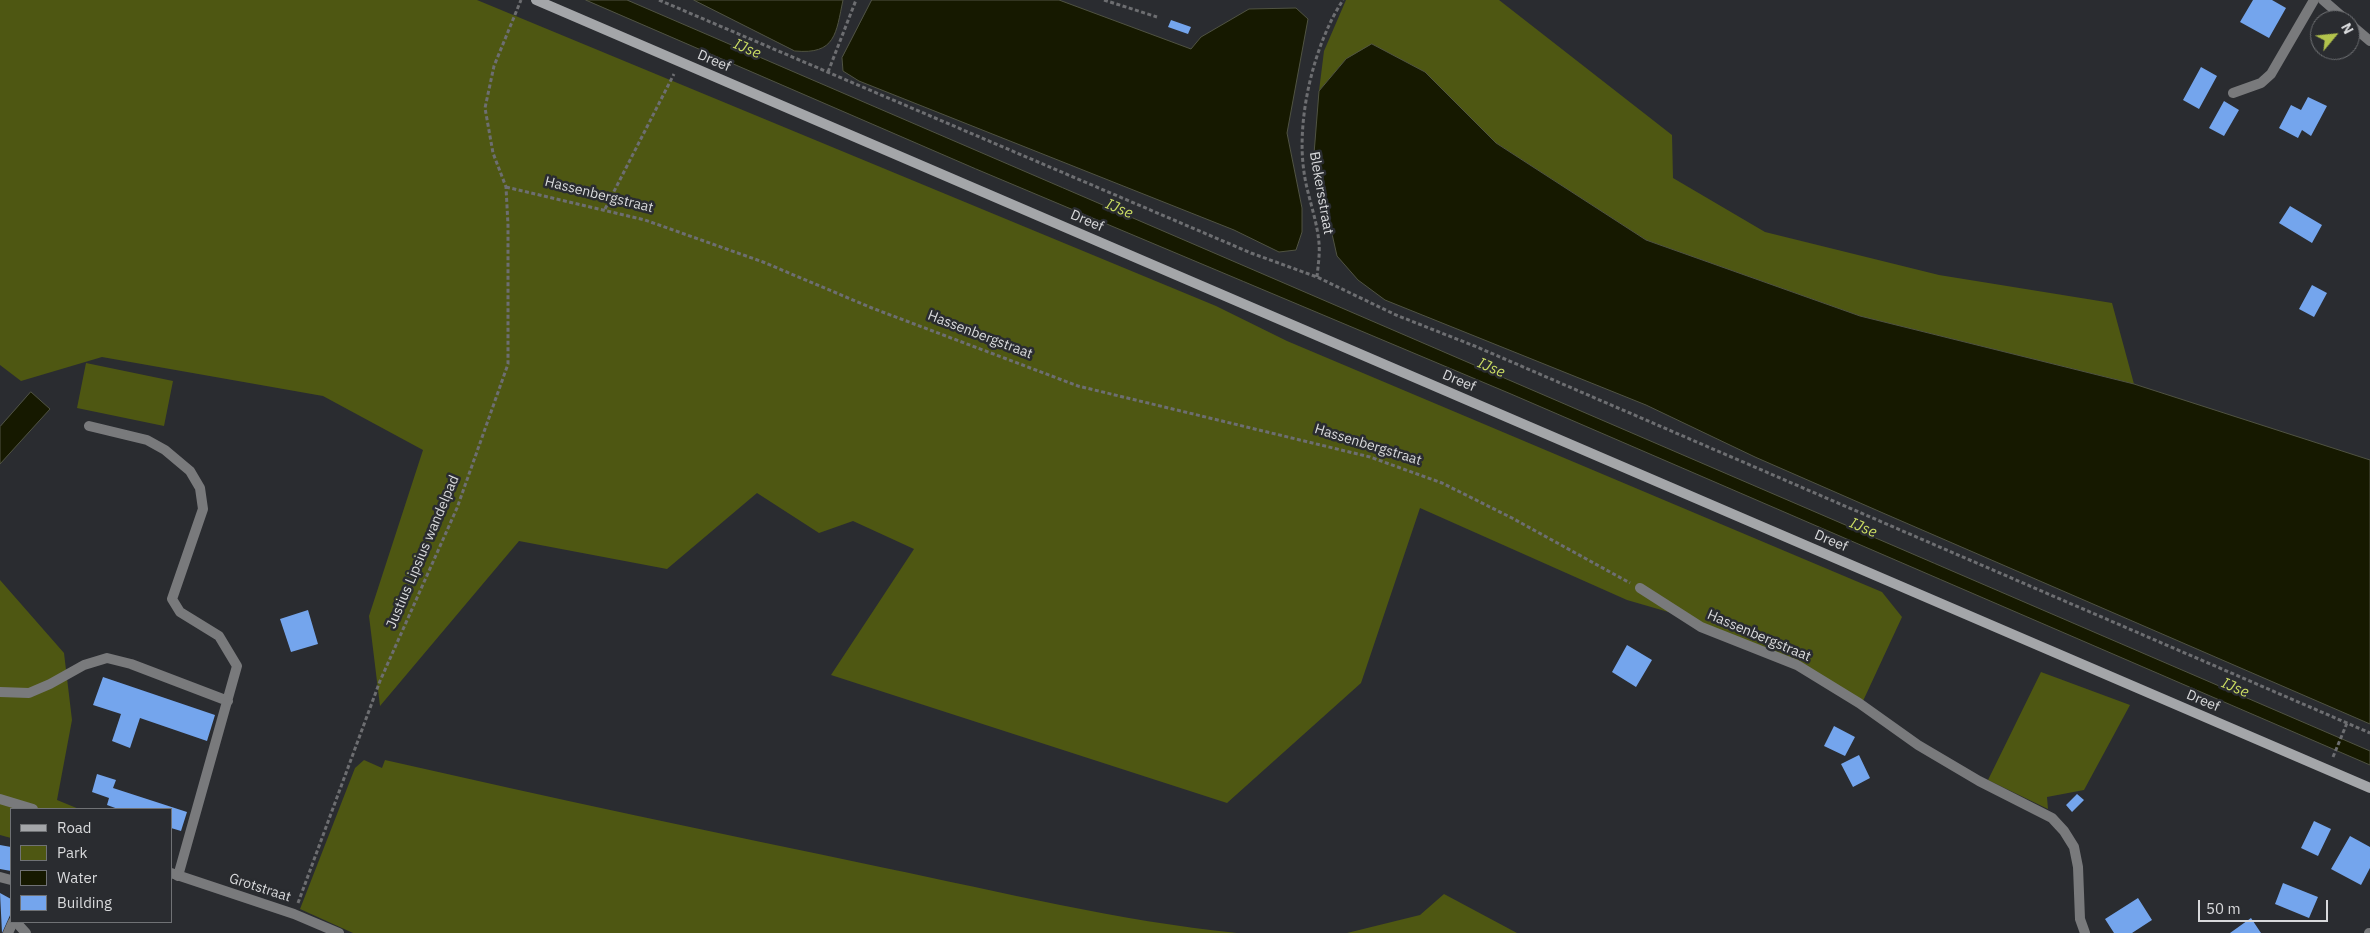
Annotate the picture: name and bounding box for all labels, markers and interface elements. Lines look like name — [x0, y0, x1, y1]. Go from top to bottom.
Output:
north arrow — [2310, 10, 2360, 60]
text: N — [2337, 20, 2358, 37]
water label: IJse — [731, 35, 763, 63]
street label: Dreef — [695, 47, 733, 75]
street label: Blekersstraat — [1305, 150, 1337, 236]
street label: Hassenbergstraat — [543, 173, 655, 217]
water label: IJse — [1103, 195, 1135, 223]
street label: Dreef — [1068, 207, 1106, 235]
street label: Hassenbergstraat — [925, 307, 1035, 363]
water label: IJse — [1475, 354, 1507, 382]
street label: Dreef — [1440, 367, 1478, 395]
street label: Hassenbergstraat — [1312, 421, 1424, 469]
street label: Justius Lipsius wandelpad — [383, 473, 463, 631]
water label: IJse — [1847, 514, 1879, 542]
street label: Dreef — [1812, 527, 1850, 555]
street label: Hassenbergstraat — [1705, 607, 1813, 665]
water label: IJse — [2219, 674, 2251, 702]
street label: Dreef — [2184, 687, 2222, 715]
legend — [10, 808, 172, 923]
text: Road — [57, 818, 92, 837]
text: Park — [57, 843, 87, 862]
text: Water — [57, 868, 97, 887]
street label: Grotstraat — [227, 870, 293, 906]
scale bar — [2200, 890, 2330, 922]
text: Building — [57, 893, 112, 912]
text: 50 m — [2206, 899, 2241, 918]

